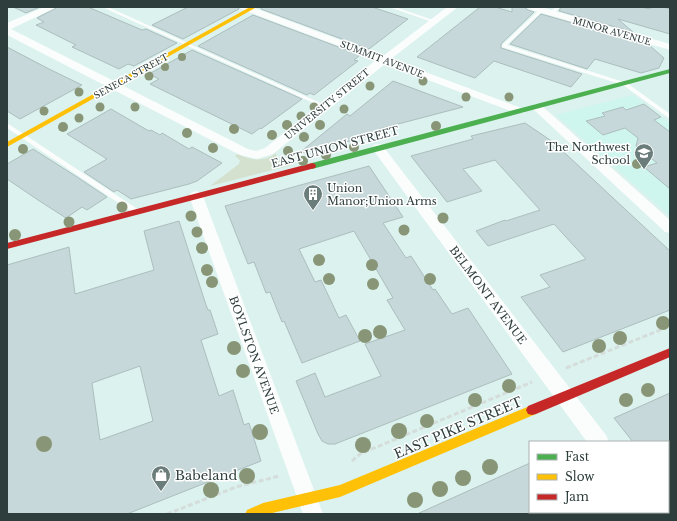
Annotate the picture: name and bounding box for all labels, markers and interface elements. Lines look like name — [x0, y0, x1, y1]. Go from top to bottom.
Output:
street label: MINOR AVENUE — [571, 15, 653, 48]
street label: SUMMIT AVENUE — [339, 38, 426, 80]
street label: SENECA STREET — [92, 51, 171, 101]
street label: UNIVERSITY STREET — [282, 66, 372, 142]
street label: EAST UNION STREET — [270, 123, 401, 171]
place label: The Northwest School — [546, 140, 631, 167]
school or university icon: The Northwest School — [633, 142, 655, 170]
place label: Union Manor;Union Arms — [327, 181, 437, 208]
building icon: Union Manor;Union Arms — [302, 183, 324, 211]
street label: BELMONT AVENUE — [447, 243, 529, 347]
street label: BOYLSTON AVENUE — [226, 294, 282, 416]
street label: EAST PIKE STREET — [391, 393, 525, 463]
legend — [529, 441, 669, 513]
text: Fast — [565, 449, 590, 464]
shop icon: Babeland — [150, 464, 172, 492]
place label: Babeland — [175, 467, 238, 484]
text: Slow — [565, 469, 595, 484]
text: Jam — [563, 489, 589, 504]

